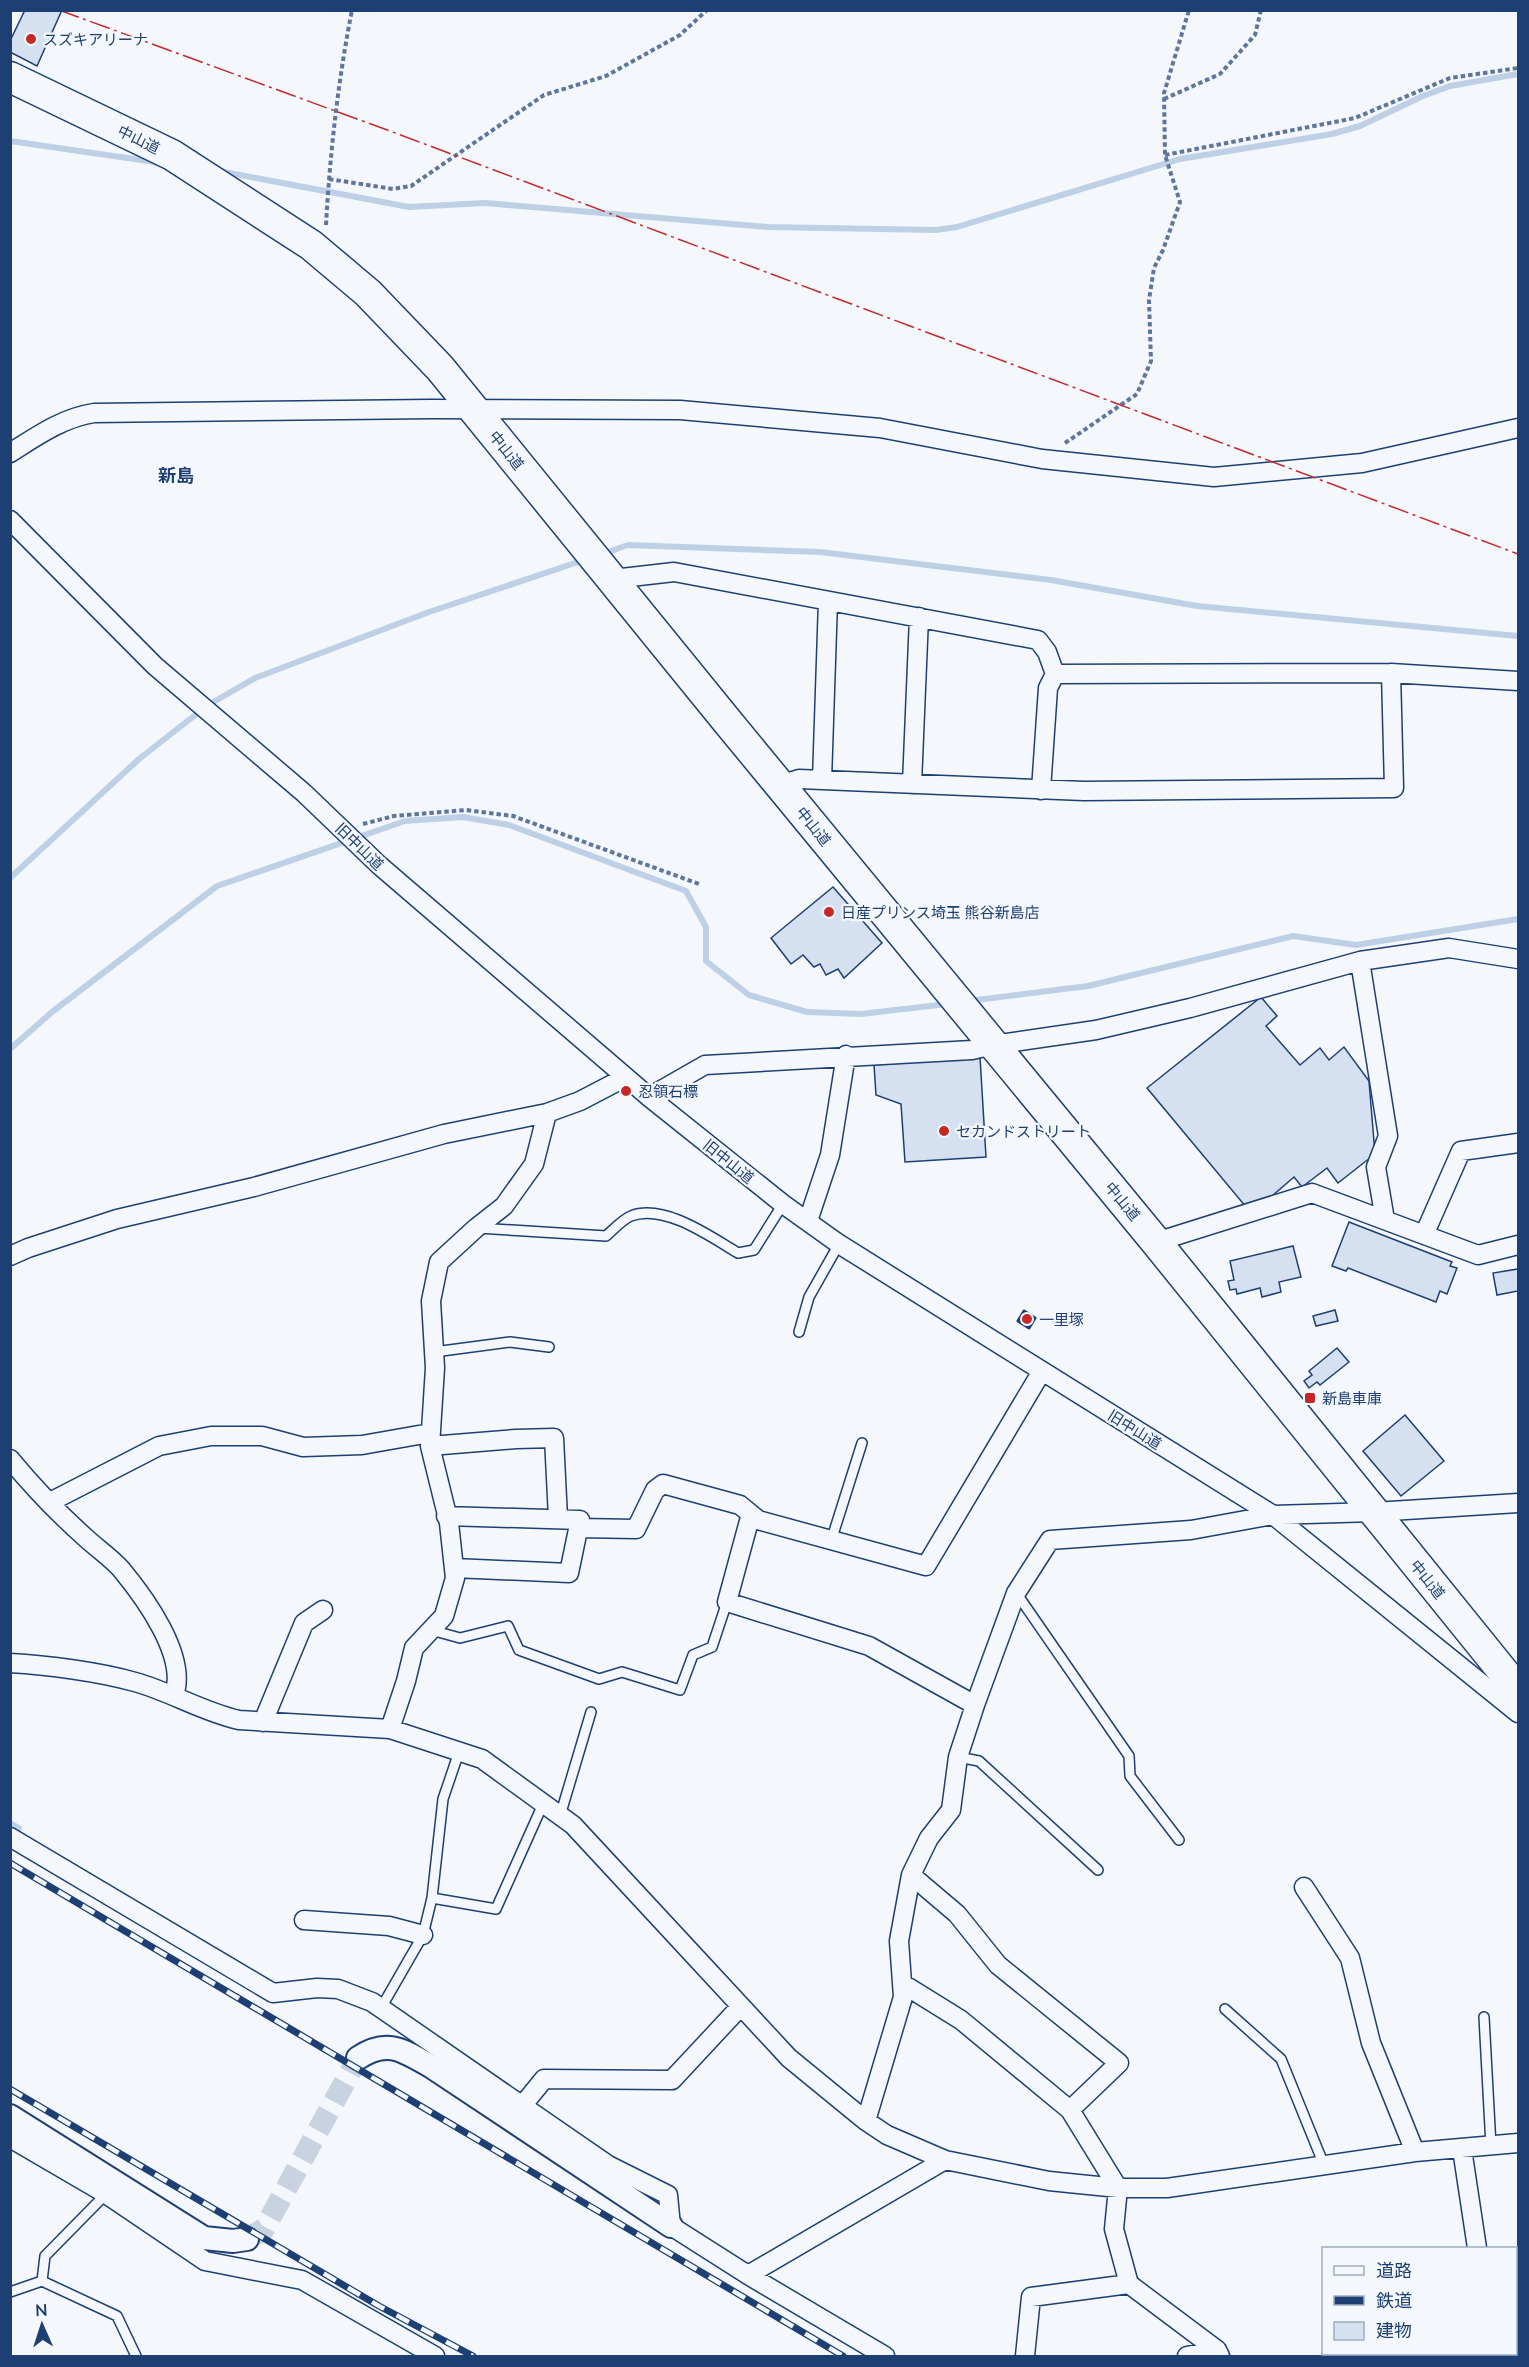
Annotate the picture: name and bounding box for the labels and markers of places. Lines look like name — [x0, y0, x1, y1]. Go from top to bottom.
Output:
place label: スズキアリーナ — [43, 30, 148, 48]
marker: スズキアリーナ — [24, 32, 38, 46]
place label: 日産プリンス埼玉 熊谷新島店 — [841, 903, 1040, 921]
marker: 日産プリンス埼玉 熊谷新島店 — [822, 905, 836, 919]
place label: 忍領石標 — [638, 1082, 698, 1100]
marker: 忍領石標 — [619, 1084, 633, 1098]
place label: セカンドストリート — [956, 1122, 1091, 1140]
marker: セカンドストリート — [937, 1124, 951, 1138]
place label: 一里塚 — [1039, 1310, 1084, 1328]
marker: 一里塚 — [1020, 1312, 1034, 1326]
place label: 新島車庫 — [1322, 1389, 1382, 1407]
marker: 新島車庫 — [1303, 1391, 1317, 1405]

